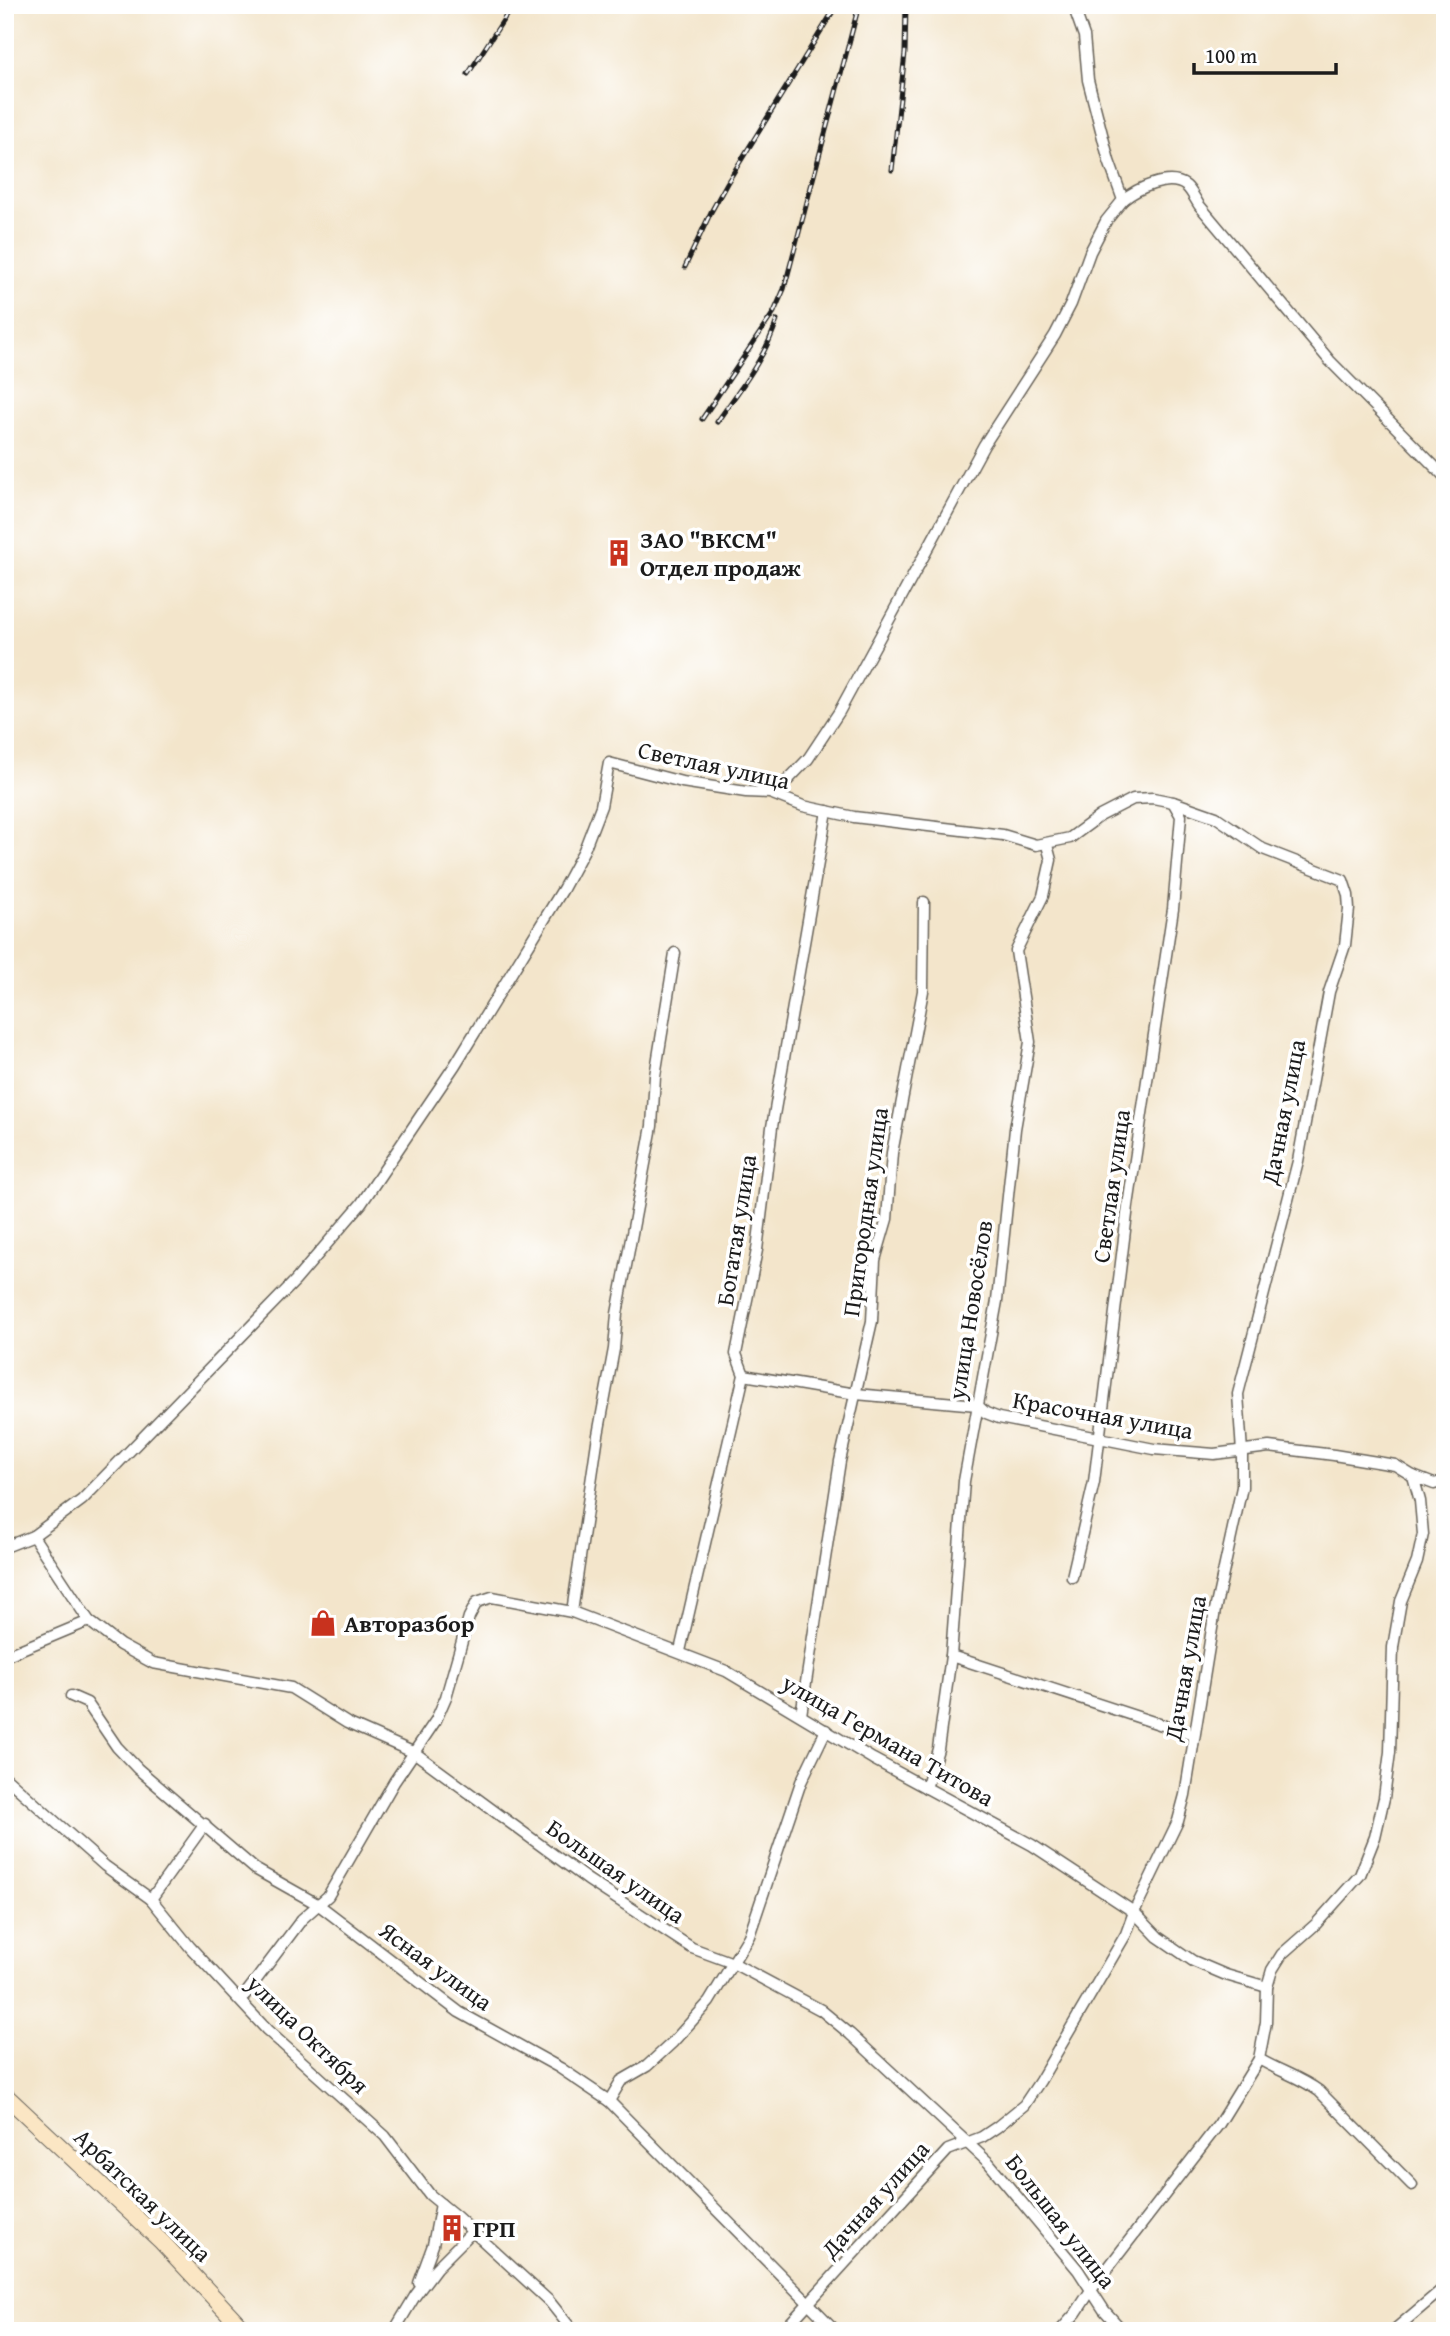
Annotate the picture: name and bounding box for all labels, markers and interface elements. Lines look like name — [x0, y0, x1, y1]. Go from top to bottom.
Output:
scale bar — [1194, 32, 1336, 76]
text: 100 m — [1205, 40, 1257, 71]
place label: ЗАО "ВКСМ" Отдел продаж — [640, 522, 801, 585]
building icon: ЗАО "ВКСМ" Отдел продаж — [604, 538, 634, 568]
street label: Светлая улица — [635, 732, 794, 798]
street label: Дачная улица — [1252, 1036, 1314, 1189]
street label: Пригородная улица — [833, 1105, 897, 1319]
street label: Светлая улица — [1083, 1107, 1139, 1265]
street label: Богатая улица — [707, 1151, 765, 1308]
street label: улица Новосёлов — [938, 1218, 1001, 1403]
street label: Красочная улица — [1010, 1382, 1196, 1448]
street label: Дачная улица — [1155, 1592, 1215, 1744]
place label: Авторазбор — [344, 1606, 474, 1641]
shop icon: Авторазбор — [308, 1608, 338, 1638]
street label: улица Германа Титова — [775, 1664, 1001, 1815]
street label: Большая улица — [540, 1810, 693, 1932]
street label: Ясная улица — [371, 1912, 500, 2019]
street label: улица Октября — [238, 1966, 377, 2102]
street label: Арбатская улица — [66, 2120, 220, 2270]
street label: Дачная улица — [812, 2132, 938, 2266]
street label: Большая улица — [997, 2146, 1125, 2296]
place label: ГРП — [473, 2211, 515, 2246]
building icon: ГРП — [437, 2213, 467, 2243]

